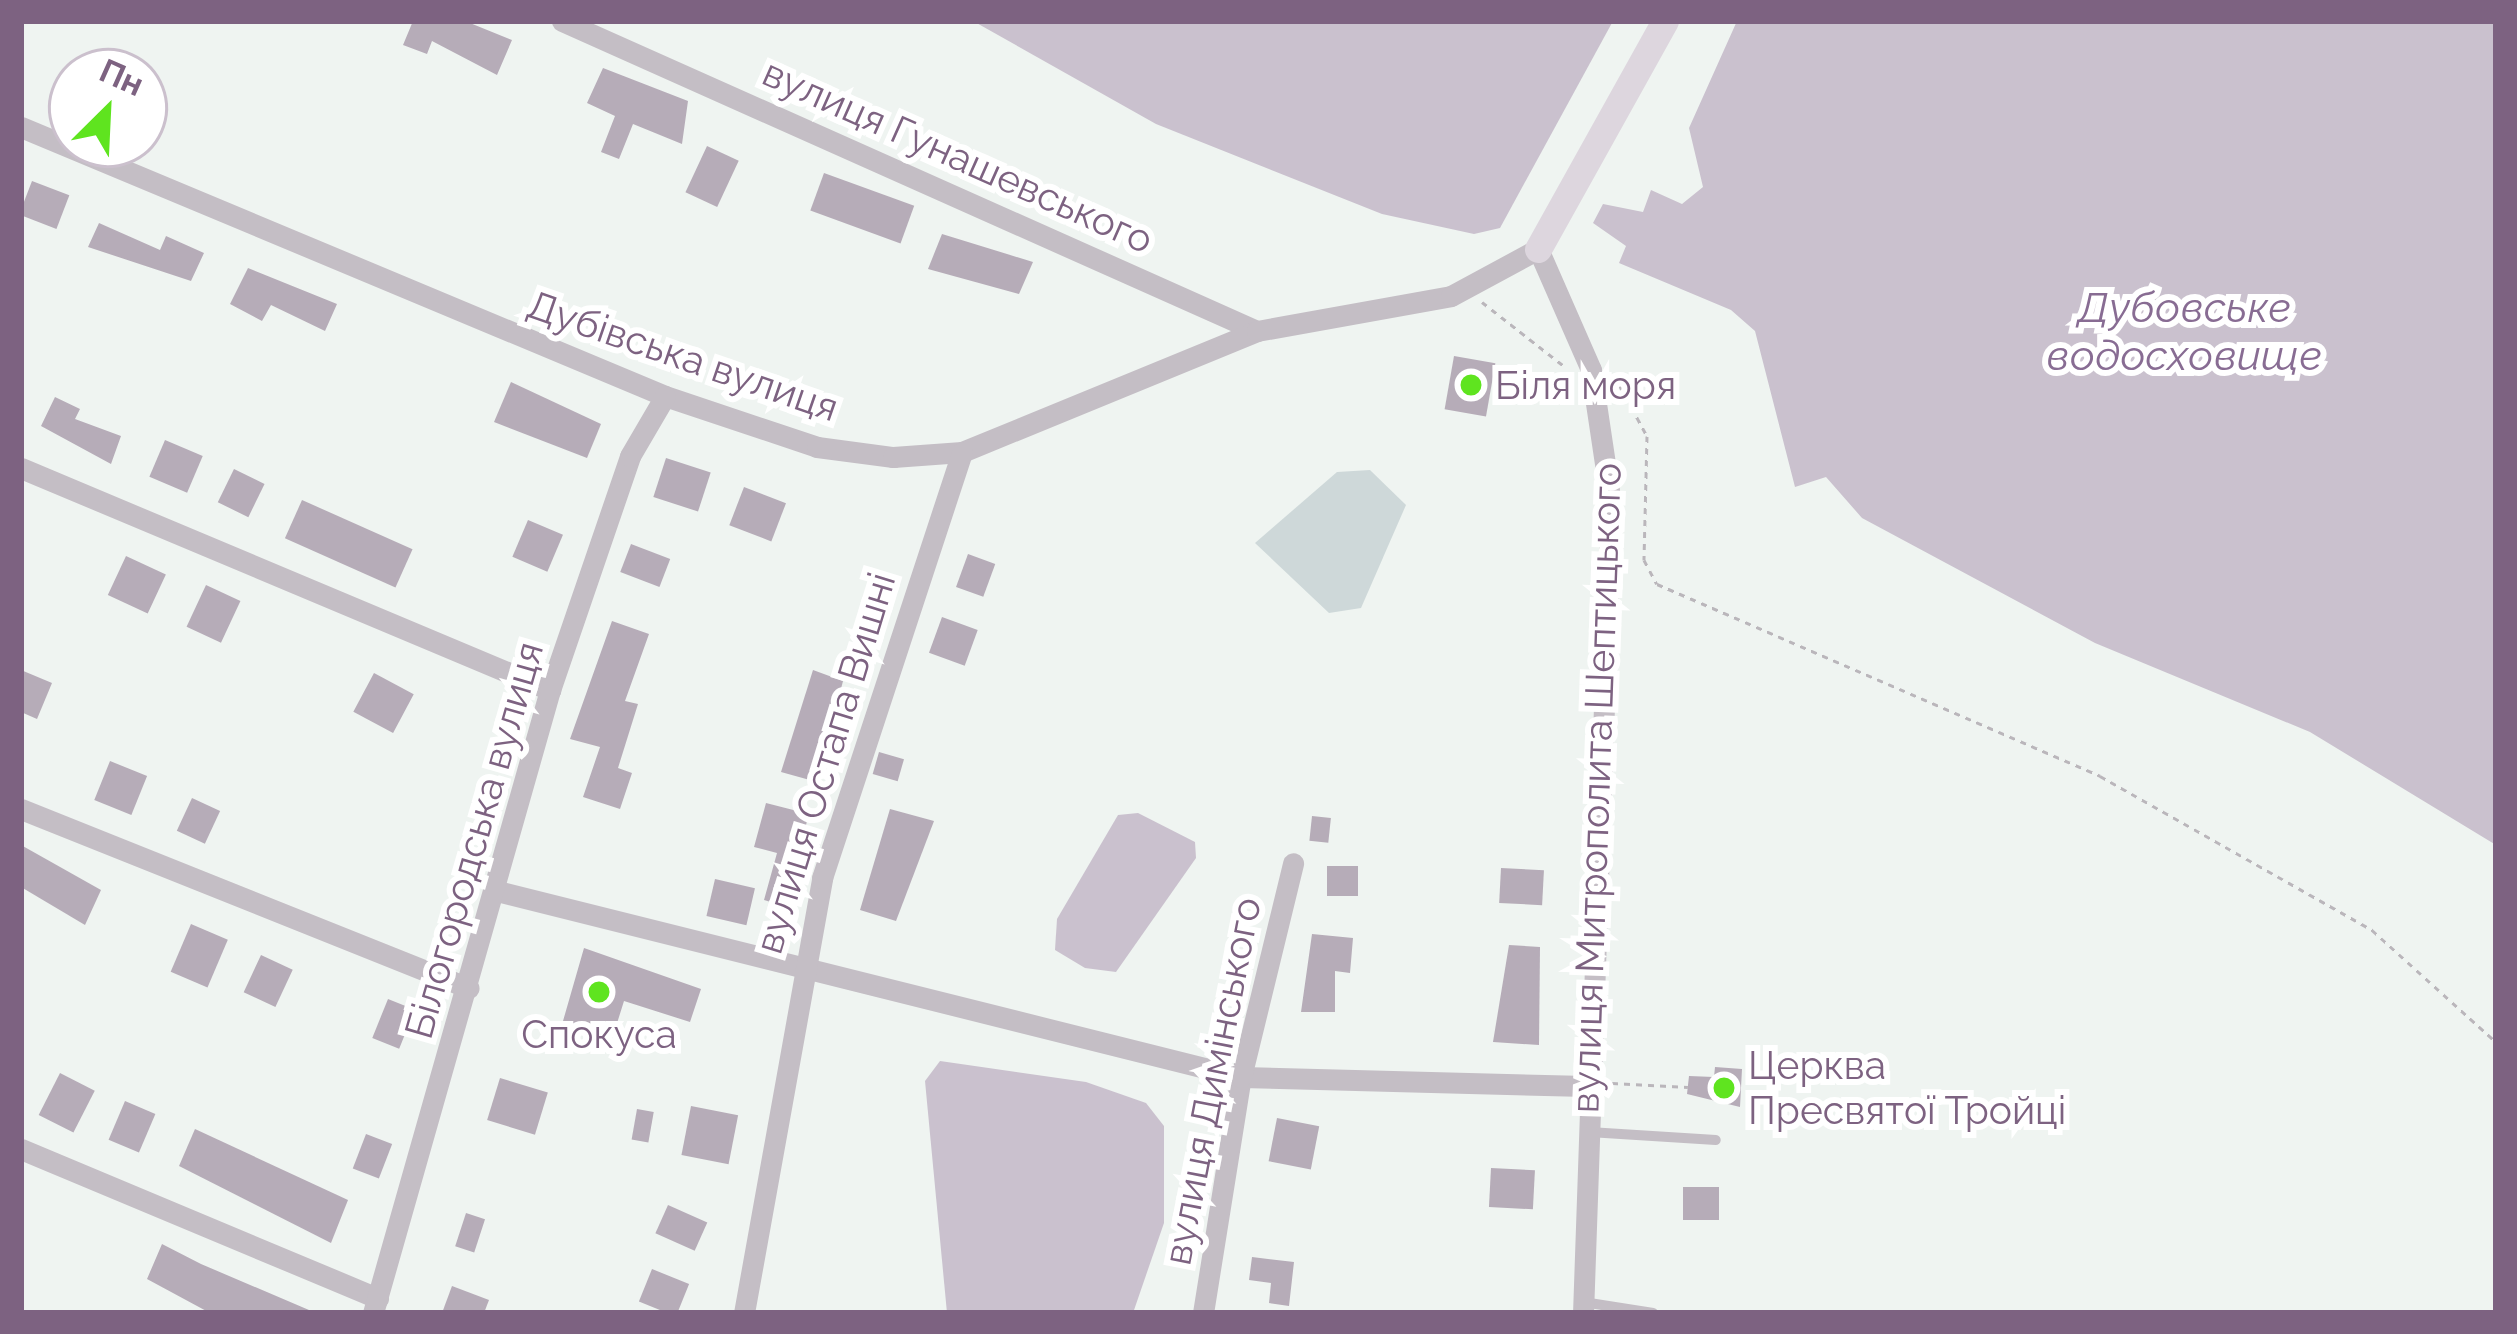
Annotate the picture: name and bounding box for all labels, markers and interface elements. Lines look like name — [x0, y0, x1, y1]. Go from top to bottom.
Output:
north arrow — [48, 48, 168, 168]
street label: вулиця Гунашевського — [756, 49, 1160, 263]
text: Пн — [94, 51, 150, 104]
street label: Дубівська вулиця — [522, 281, 844, 431]
water label: Дубовське водосховище — [2046, 283, 2322, 382]
place label: Біля моря — [1495, 362, 1676, 408]
marker: Біля моря — [1458, 372, 1484, 398]
street label: вулиця Митрополита Шептицького — [1561, 462, 1631, 1114]
street label: вулиця Остапа Вишні — [745, 567, 905, 959]
street label: Білогородська вулиця — [395, 636, 553, 1044]
street label: вулиця Димінського — [1153, 894, 1271, 1268]
marker: Спокуса — [586, 979, 612, 1005]
place label: Спокуса — [521, 1011, 677, 1057]
place label: Церква Пресвятої Тройці — [1748, 1043, 2067, 1134]
marker: Церква Пресвятої Тройці — [1711, 1075, 1737, 1101]

